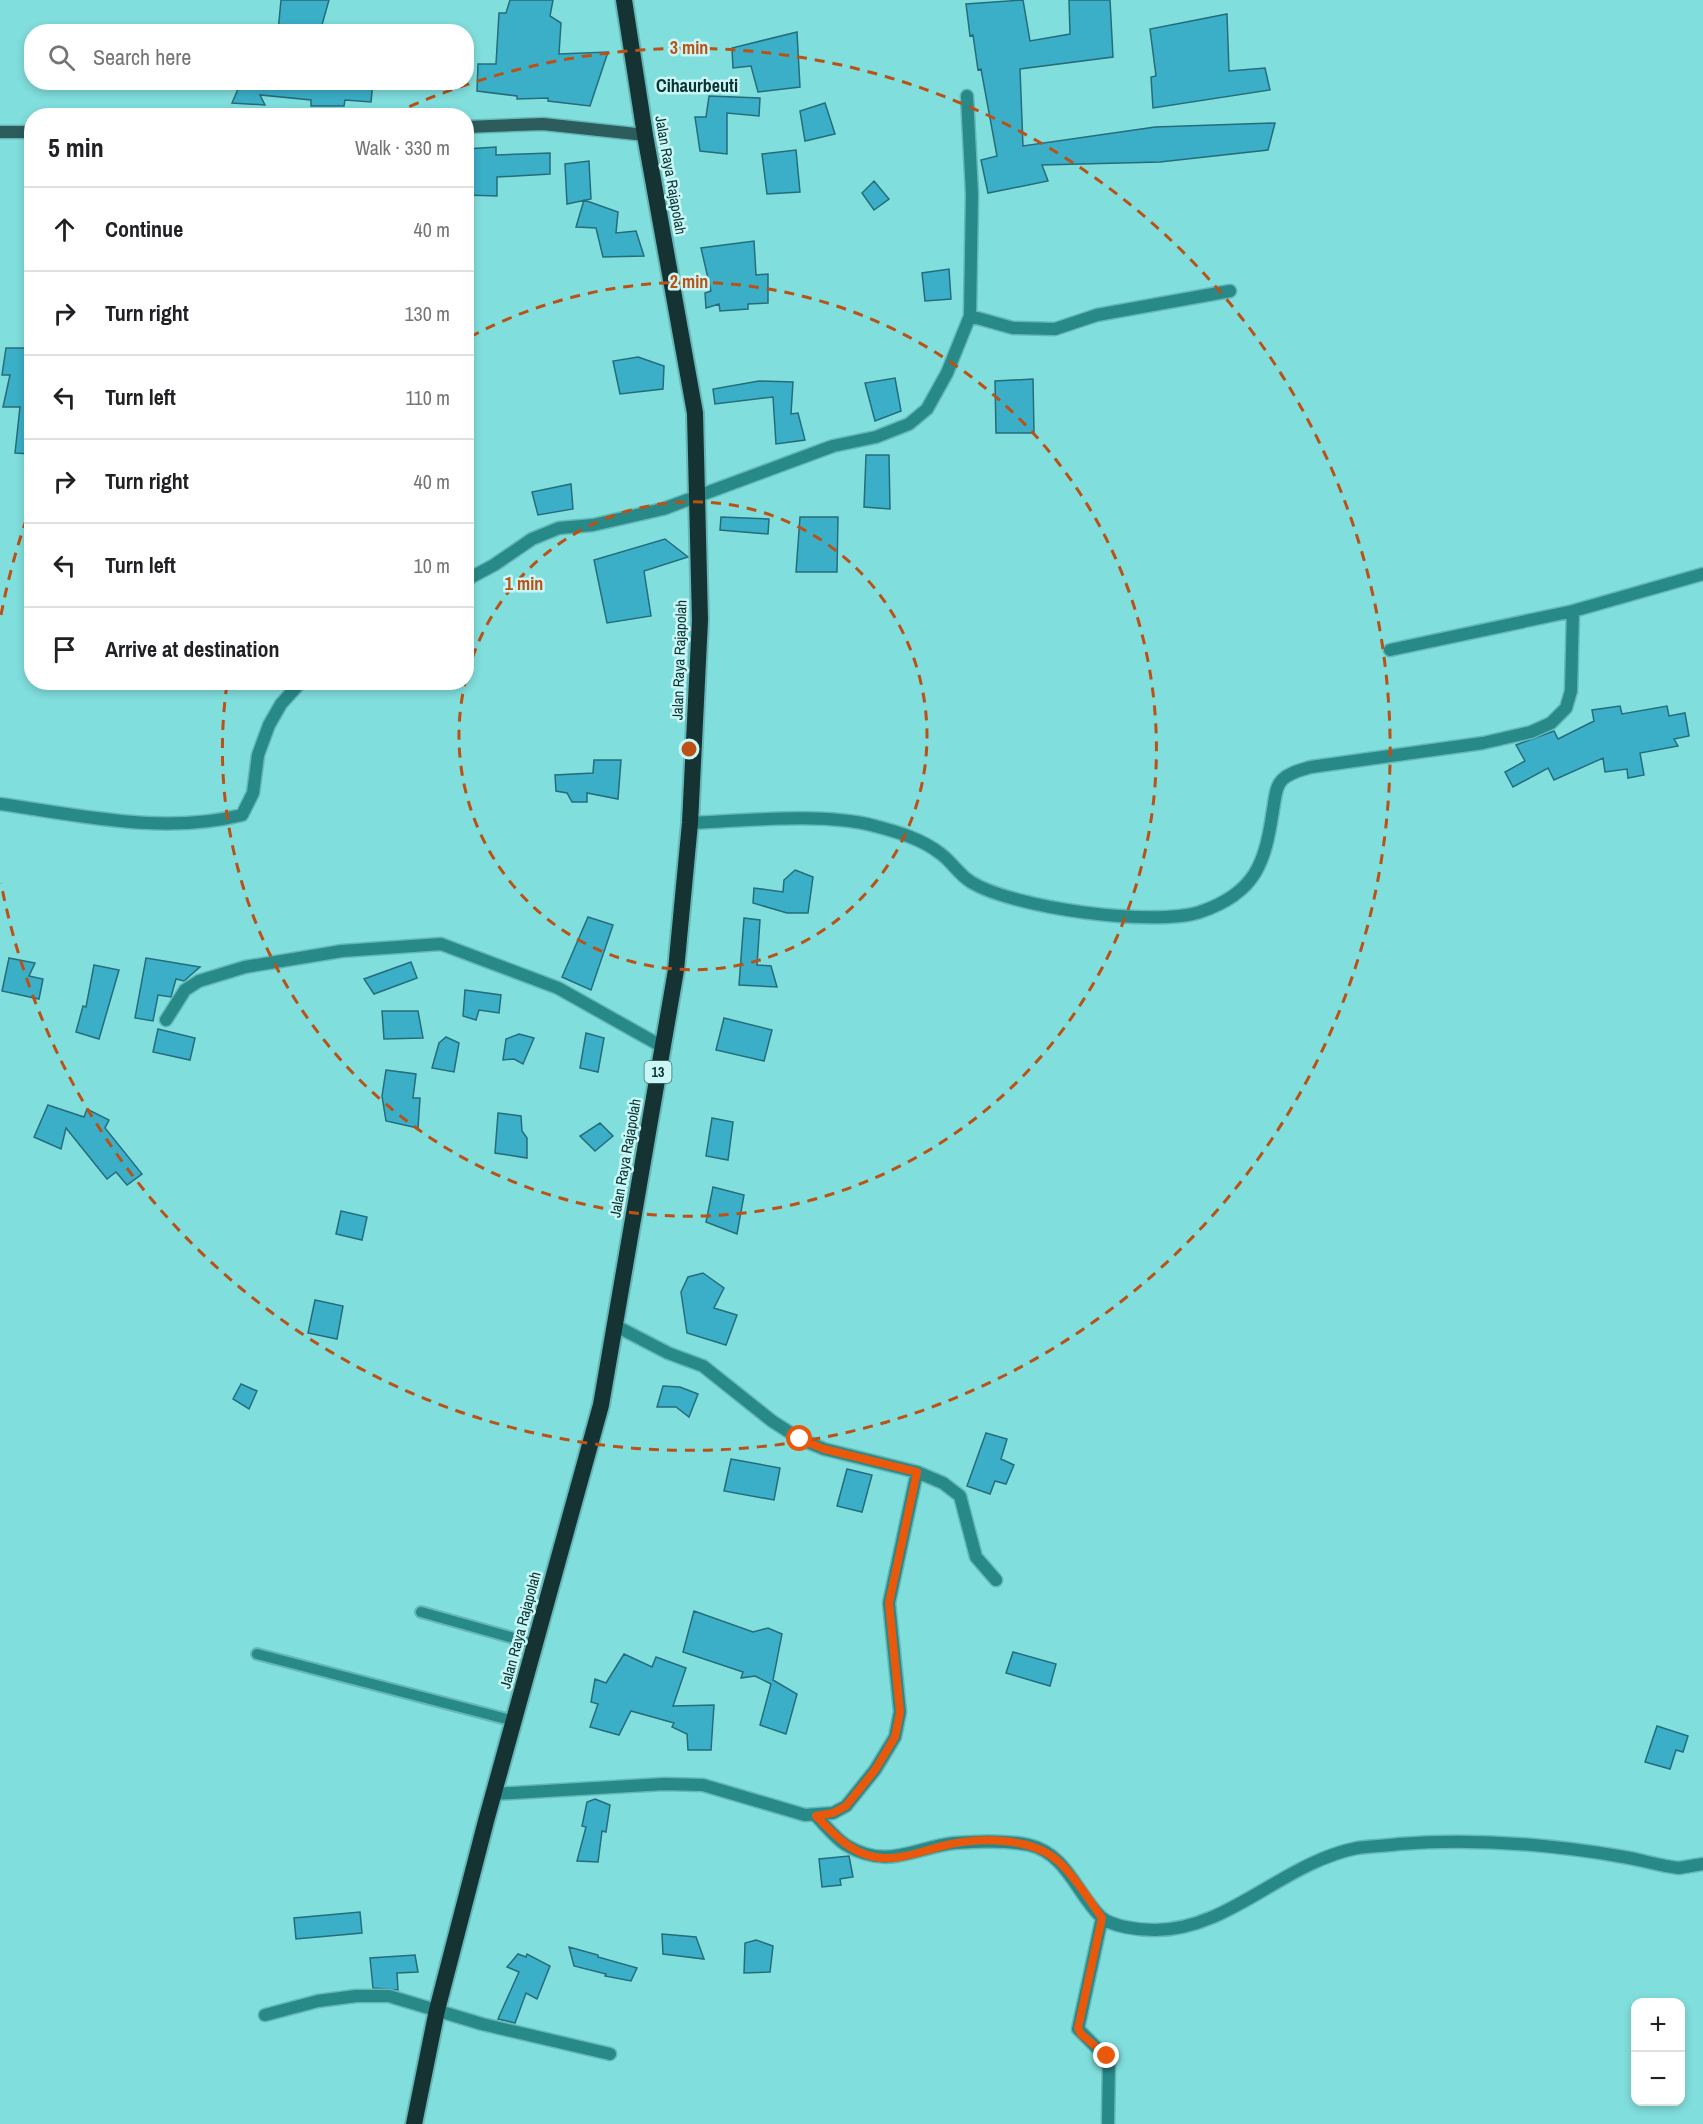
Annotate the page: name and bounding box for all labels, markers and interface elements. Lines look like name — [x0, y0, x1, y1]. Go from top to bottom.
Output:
search box — [24, 24, 474, 90]
text: 3 min — [670, 35, 708, 60]
icon: search — [45, 41, 78, 74]
text: Search here — [93, 42, 191, 72]
district label: Cihaurbeuti — [656, 73, 738, 98]
street label: Jalan Raya Rajapolah — [650, 114, 692, 236]
text: 5 min — [48, 130, 104, 165]
text: Walk · 330 m — [355, 134, 450, 161]
icon: ahead — [48, 213, 81, 246]
text: Continue — [105, 214, 183, 244]
text: 40 m — [414, 216, 450, 243]
text: 2 min — [670, 269, 708, 294]
icon: right — [48, 297, 81, 330]
text: Turn right — [105, 298, 189, 328]
text: 130 m — [404, 300, 450, 327]
icon: left — [48, 381, 81, 414]
text: Turn left — [105, 382, 176, 412]
text: 110 m — [406, 384, 450, 411]
icon: right — [48, 465, 81, 498]
text: Turn right — [105, 466, 189, 496]
text: 40 m — [414, 468, 450, 495]
icon: left — [48, 549, 81, 582]
text: Turn left — [105, 550, 176, 580]
text: 10 m — [414, 552, 450, 579]
text: 1 min — [505, 571, 543, 596]
street label: Jalan Raya Rajapolah — [666, 599, 692, 721]
icon: arrive — [48, 633, 81, 666]
text: Arrive at destination — [105, 634, 279, 664]
centre of rings — [679, 739, 699, 759]
road number: 13 — [644, 1061, 672, 1083]
street label: Jalan Raya Rajapolah — [604, 1097, 646, 1219]
route start — [786, 1425, 812, 1451]
street label: Jalan Raya Rajapolah — [494, 1569, 546, 1691]
map controls — [1631, 1998, 1685, 2106]
button: + — [1631, 1998, 1685, 2052]
route end — [1093, 2042, 1119, 2068]
button: − — [1631, 2052, 1685, 2106]

